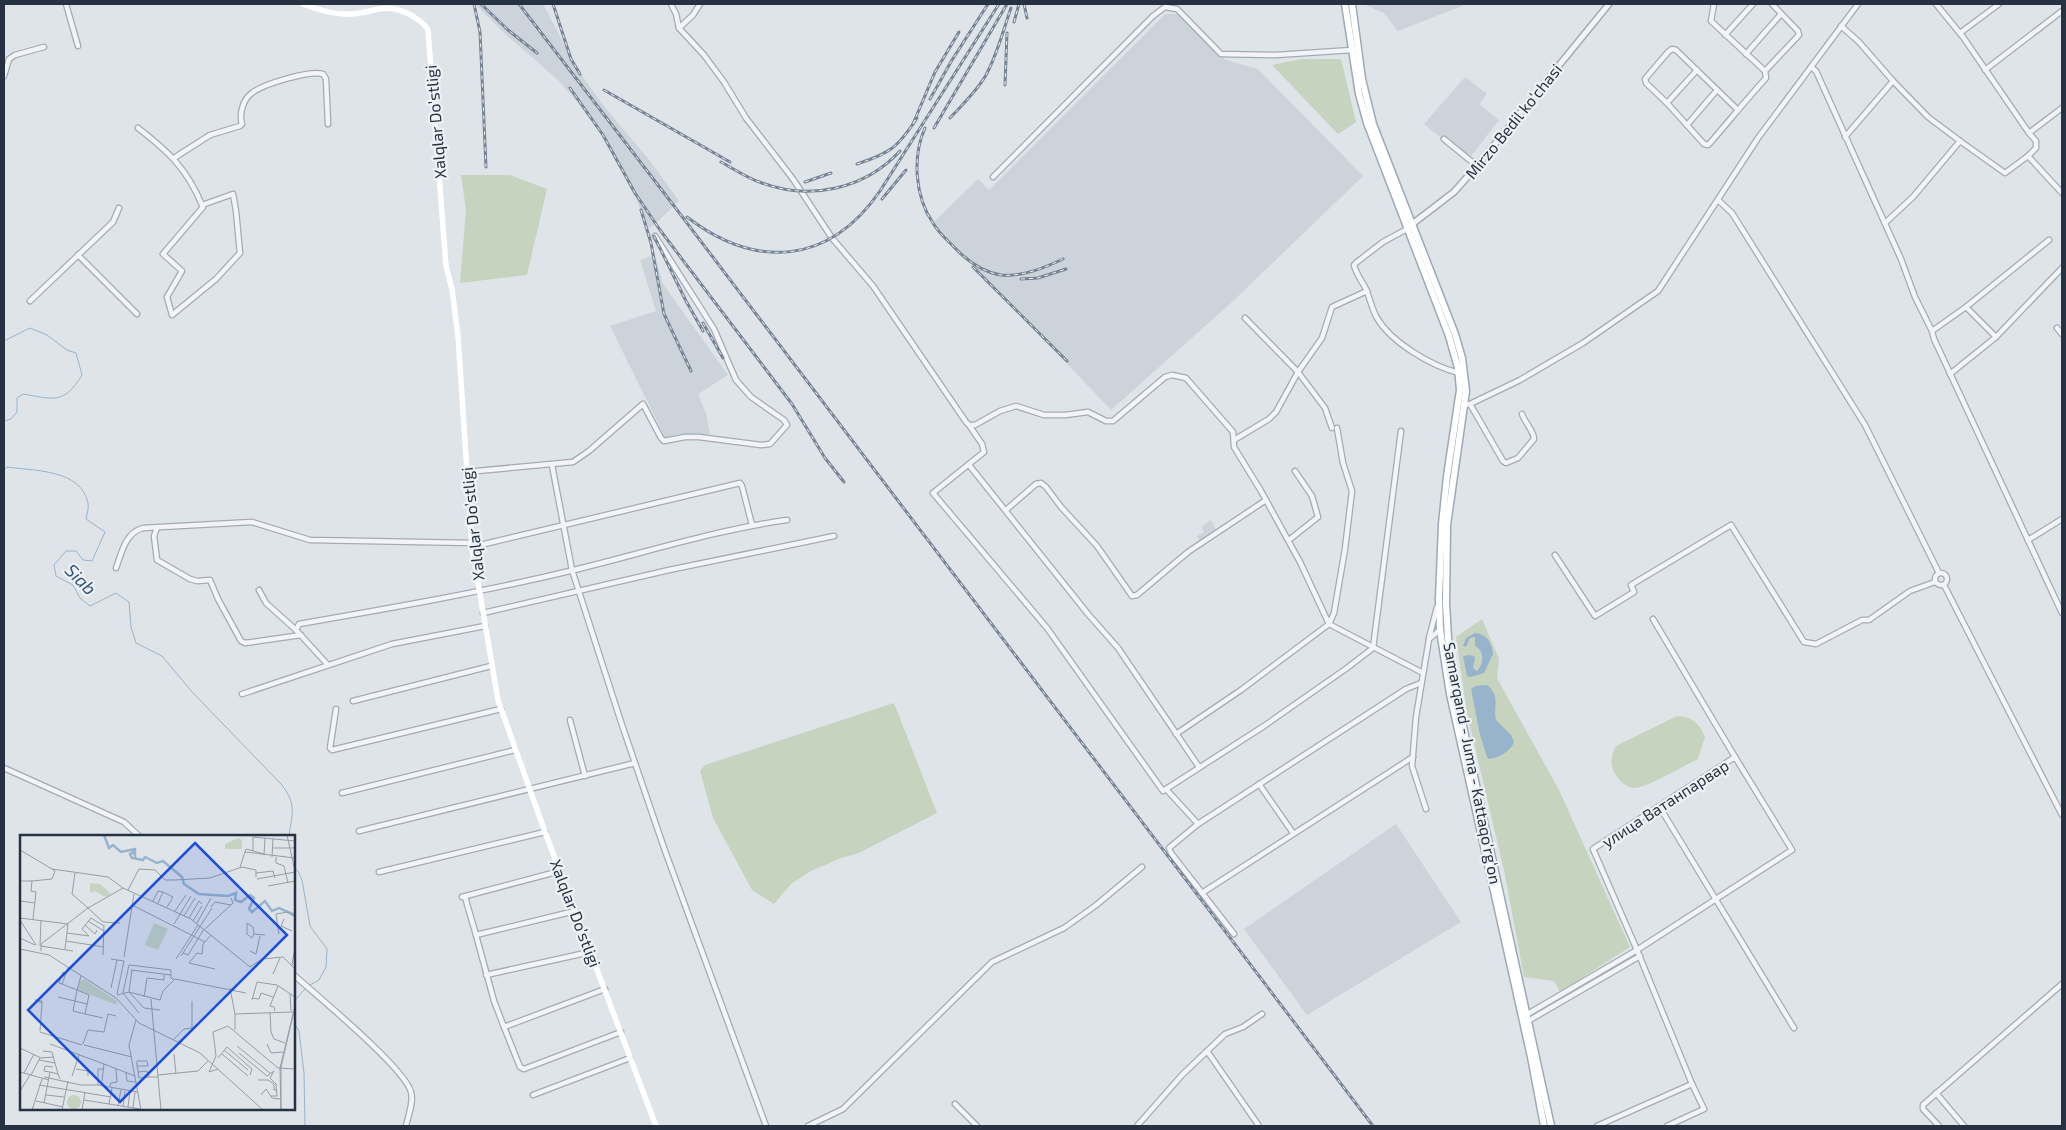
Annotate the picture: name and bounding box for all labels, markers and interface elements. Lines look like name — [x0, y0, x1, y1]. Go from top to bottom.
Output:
street label: Mirzo Bedil ko'chasi — [1461, 60, 1565, 182]
street label: Xalqlar Do’stligi — [421, 64, 449, 180]
street label: Xalqlar Do’stligi — [457, 466, 487, 582]
water label: Siab — [61, 559, 101, 599]
street label: Samarqand - Juma - Kattaqo‘rg‘on — [1440, 640, 1506, 886]
street label: улица Ватанпарвар — [1598, 755, 1733, 852]
inset map — [20, 835, 295, 1110]
street label: Xalqlar Do’stligi — [547, 856, 605, 970]

